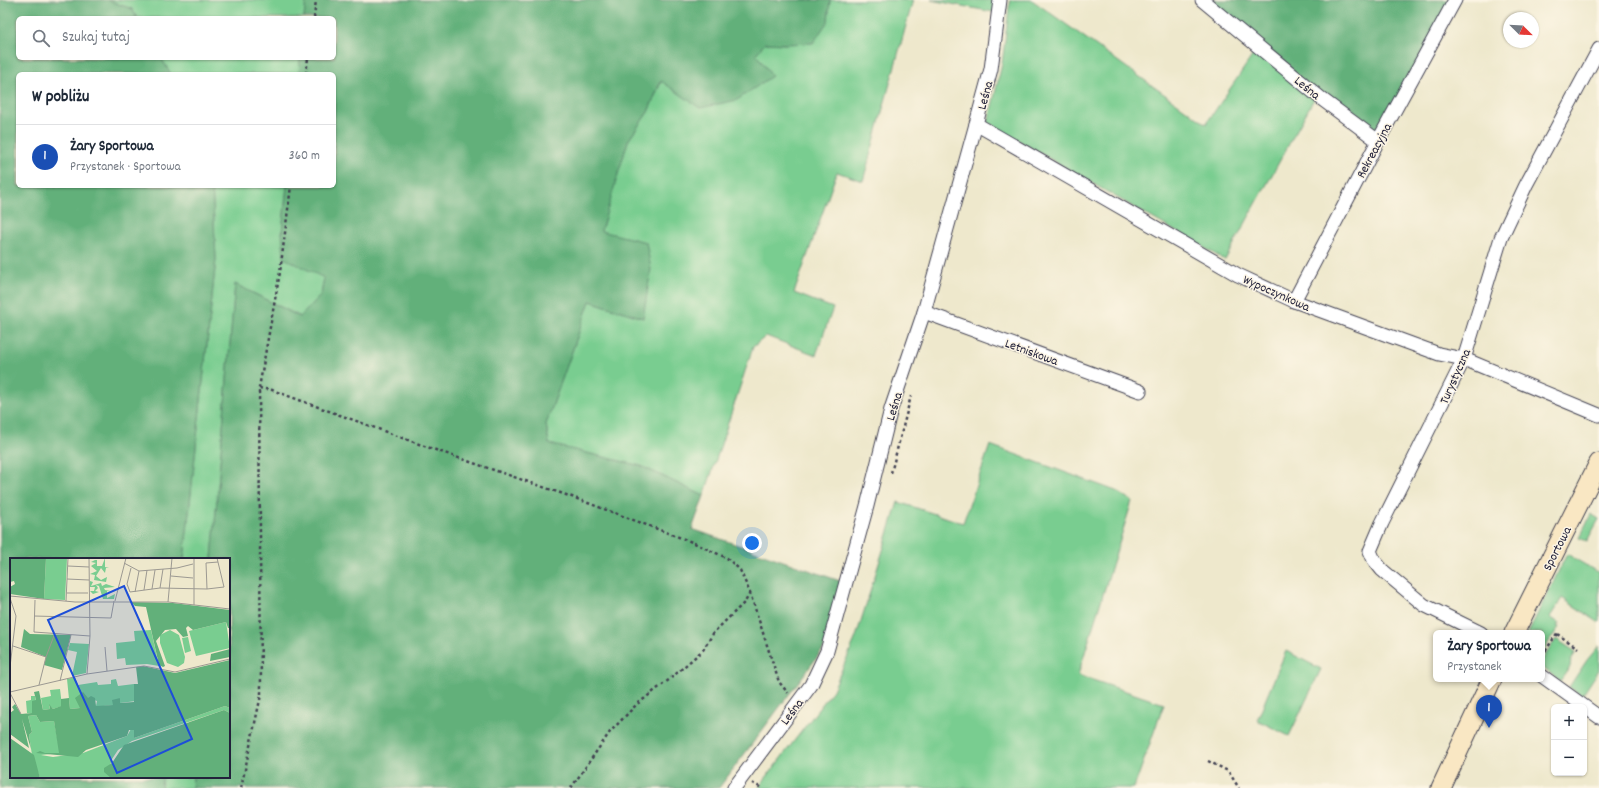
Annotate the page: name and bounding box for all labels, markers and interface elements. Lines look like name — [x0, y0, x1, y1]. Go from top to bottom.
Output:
north arrow — [1503, 12, 1539, 48]
search box — [16, 16, 336, 60]
icon: search — [30, 27, 52, 49]
text: Szukaj tutaj — [62, 27, 130, 49]
street label: Leśna — [1289, 73, 1324, 106]
street label: Leśna — [974, 78, 1000, 112]
text: W pobliżu — [32, 86, 89, 110]
street label: Rekreacyjna — [1353, 119, 1398, 182]
text: Żary Sportowa — [70, 136, 154, 158]
text: 1 — [44, 147, 46, 166]
text: 360 m — [289, 147, 320, 166]
text: Przystanek · Sportowa — [70, 158, 181, 177]
street label: Wypoczynkowa — [1239, 271, 1313, 318]
street label: Letniskowa — [1002, 335, 1061, 372]
street label: Turystyczna — [1436, 346, 1477, 408]
street label: Leśna — [882, 389, 909, 423]
street label: Sportowa — [1539, 523, 1578, 575]
your location — [742, 533, 762, 553]
inset map — [10, 558, 230, 778]
popup — [1433, 630, 1545, 682]
text: Żary Sportowa — [1447, 636, 1531, 658]
text: Przystanek — [1447, 658, 1502, 677]
street label: Leśna — [777, 695, 810, 730]
pin: 1 — [1476, 695, 1502, 728]
map controls — [1551, 704, 1587, 776]
button: + — [1551, 704, 1587, 740]
button: − — [1551, 740, 1587, 776]

